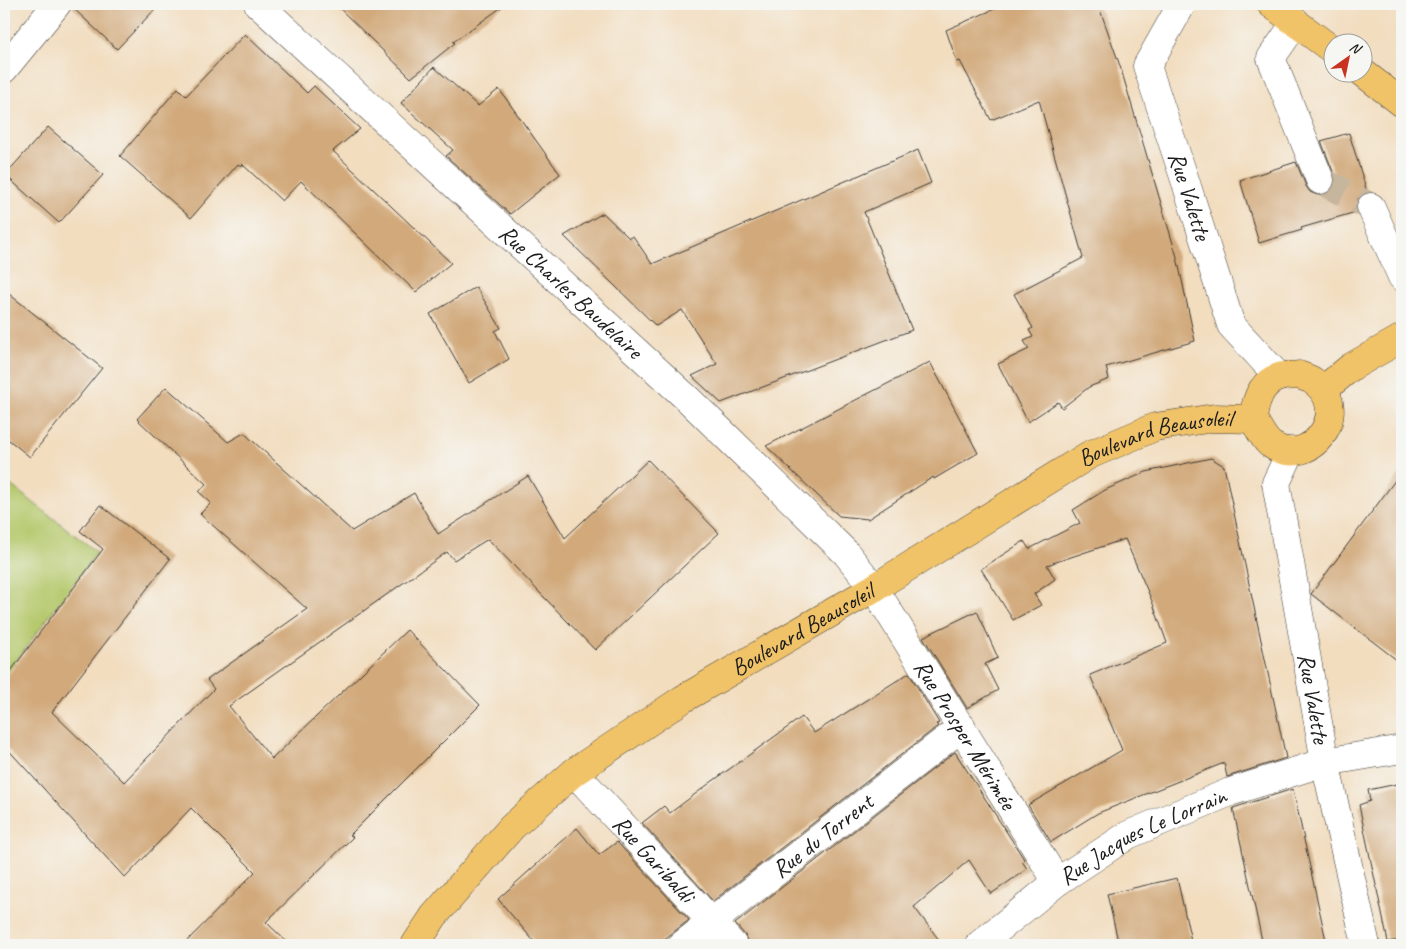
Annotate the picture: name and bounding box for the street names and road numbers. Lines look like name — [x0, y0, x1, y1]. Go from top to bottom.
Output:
street label: Rue Valette — [1162, 148, 1219, 246]
street label: Rue Charles Baudelaire — [493, 218, 651, 367]
street label: Boulevard Beausoleil — [1072, 402, 1236, 473]
street label: Boulevard Beausoleil — [725, 575, 882, 683]
street label: Rue Valette — [1291, 651, 1337, 748]
street label: Rue Prosper Mérimée — [907, 654, 1024, 817]
street label: Rue Jacques Le Lorrain — [1053, 780, 1232, 892]
street label: Rue du Torrent — [766, 786, 881, 884]
street label: Rue Garibaldi — [606, 809, 704, 911]

